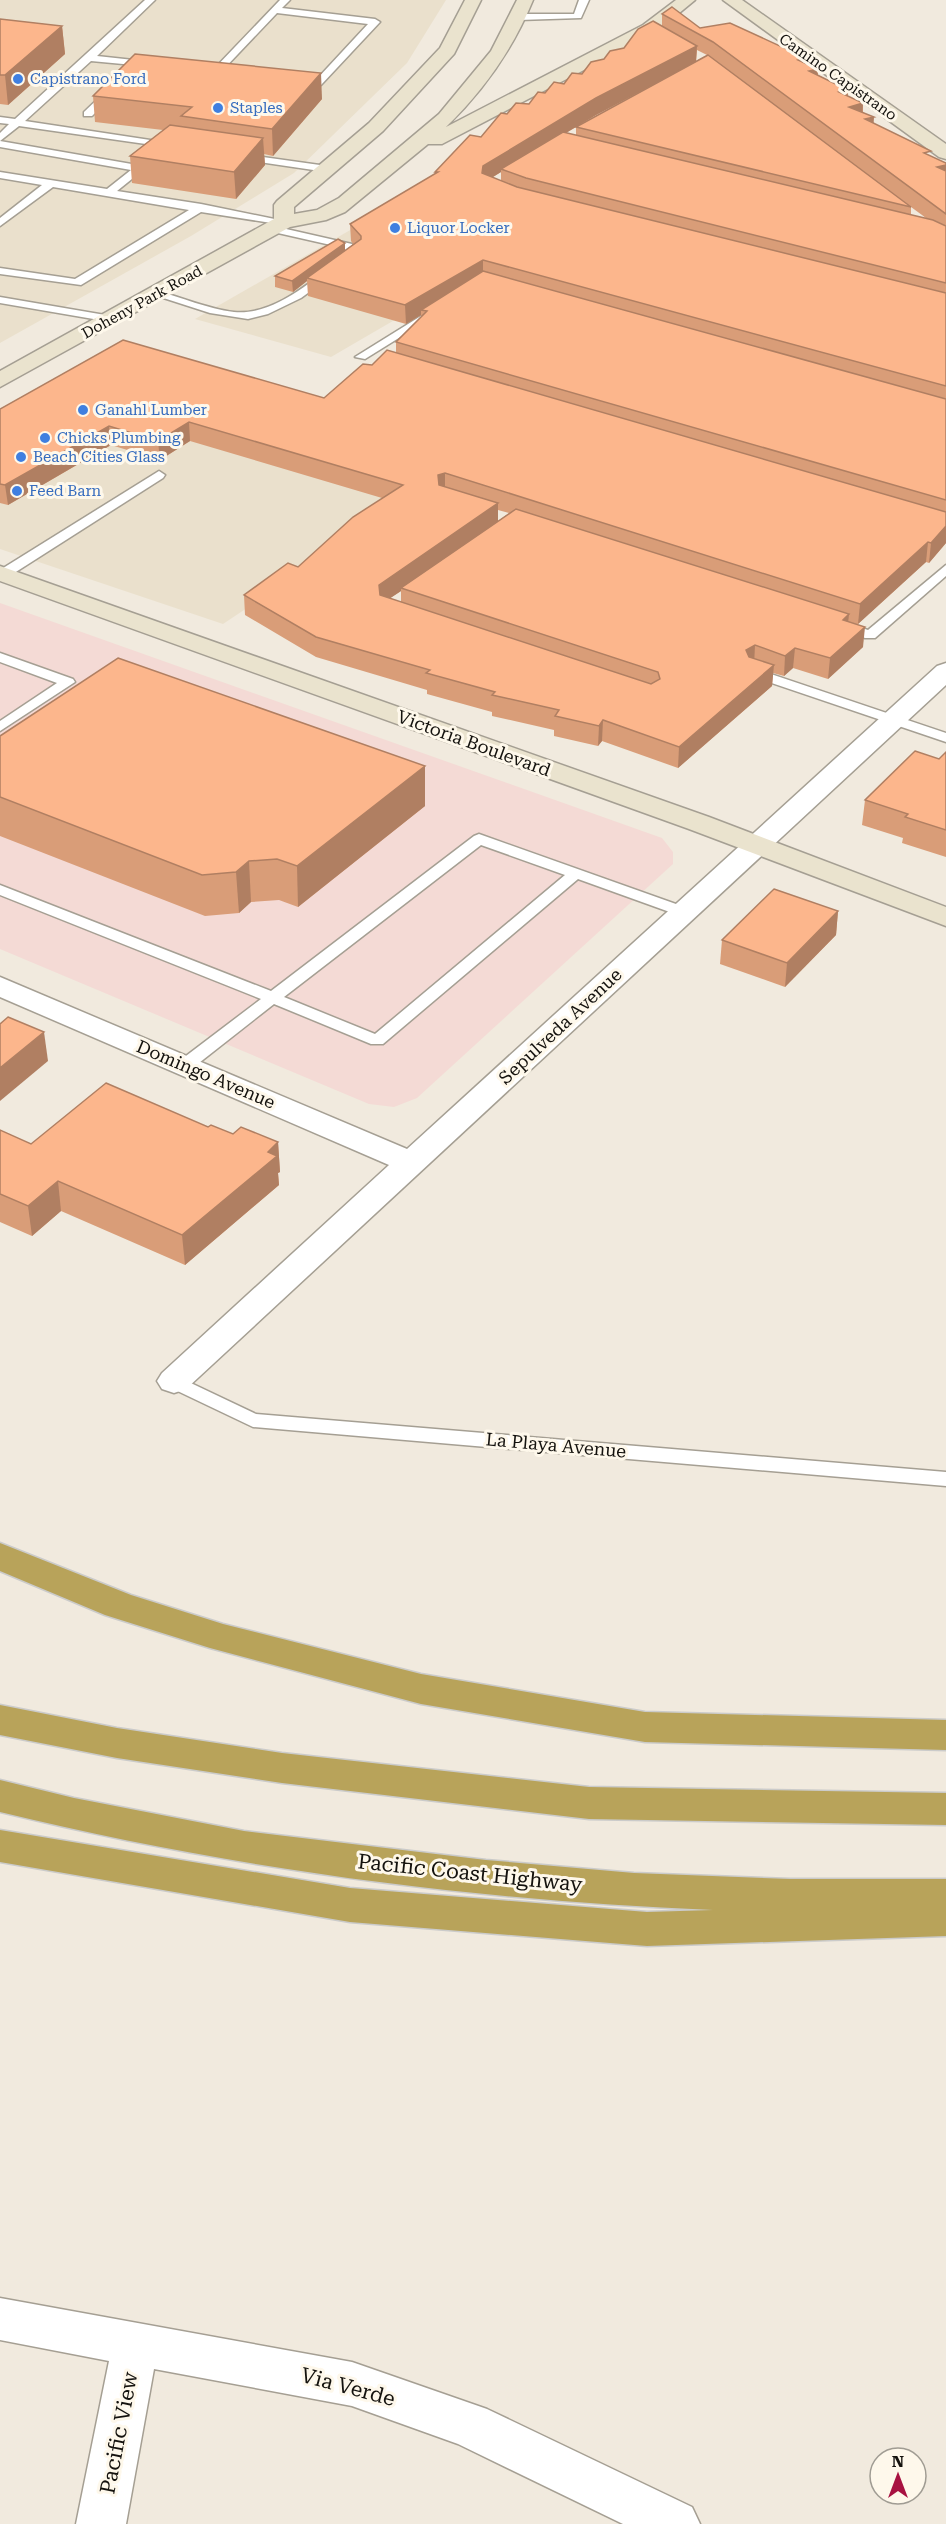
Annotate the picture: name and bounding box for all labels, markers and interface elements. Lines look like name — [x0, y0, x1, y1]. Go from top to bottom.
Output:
street label: Camino Capistrano — [776, 30, 900, 124]
place label: Capistrano Ford — [30, 70, 147, 88]
marker: Capistrano Ford — [11, 72, 25, 86]
place label: Staples — [230, 99, 283, 117]
marker: Staples — [211, 101, 225, 115]
place label: Liquor Locker — [407, 219, 510, 237]
marker: Liquor Locker — [388, 221, 402, 235]
street label: Doheny Park Road — [79, 261, 206, 343]
place label: Ganahl Lumber — [95, 401, 207, 419]
marker: Ganahl Lumber — [76, 403, 90, 417]
place label: Chicks Plumbing — [57, 429, 181, 447]
marker: Chicks Plumbing — [38, 431, 52, 445]
place label: Beach Cities Glass — [33, 448, 165, 466]
marker: Beach Cities Glass — [14, 450, 28, 464]
place label: Feed Barn — [29, 482, 102, 500]
marker: Feed Barn — [10, 484, 24, 498]
street label: Victoria Boulevard — [394, 705, 554, 781]
street label: Sepulveda Avenue — [494, 964, 626, 1088]
street label: Domingo Avenue — [133, 1035, 279, 1113]
street label: La Playa Avenue — [485, 1428, 627, 1462]
street label: Pacific Coast Highway — [356, 1849, 584, 1897]
street label: Via Verde — [298, 2363, 398, 2411]
street label: Pacific View — [95, 2369, 143, 2496]
north arrow — [868, 2446, 928, 2506]
text: N — [892, 2452, 904, 2471]

